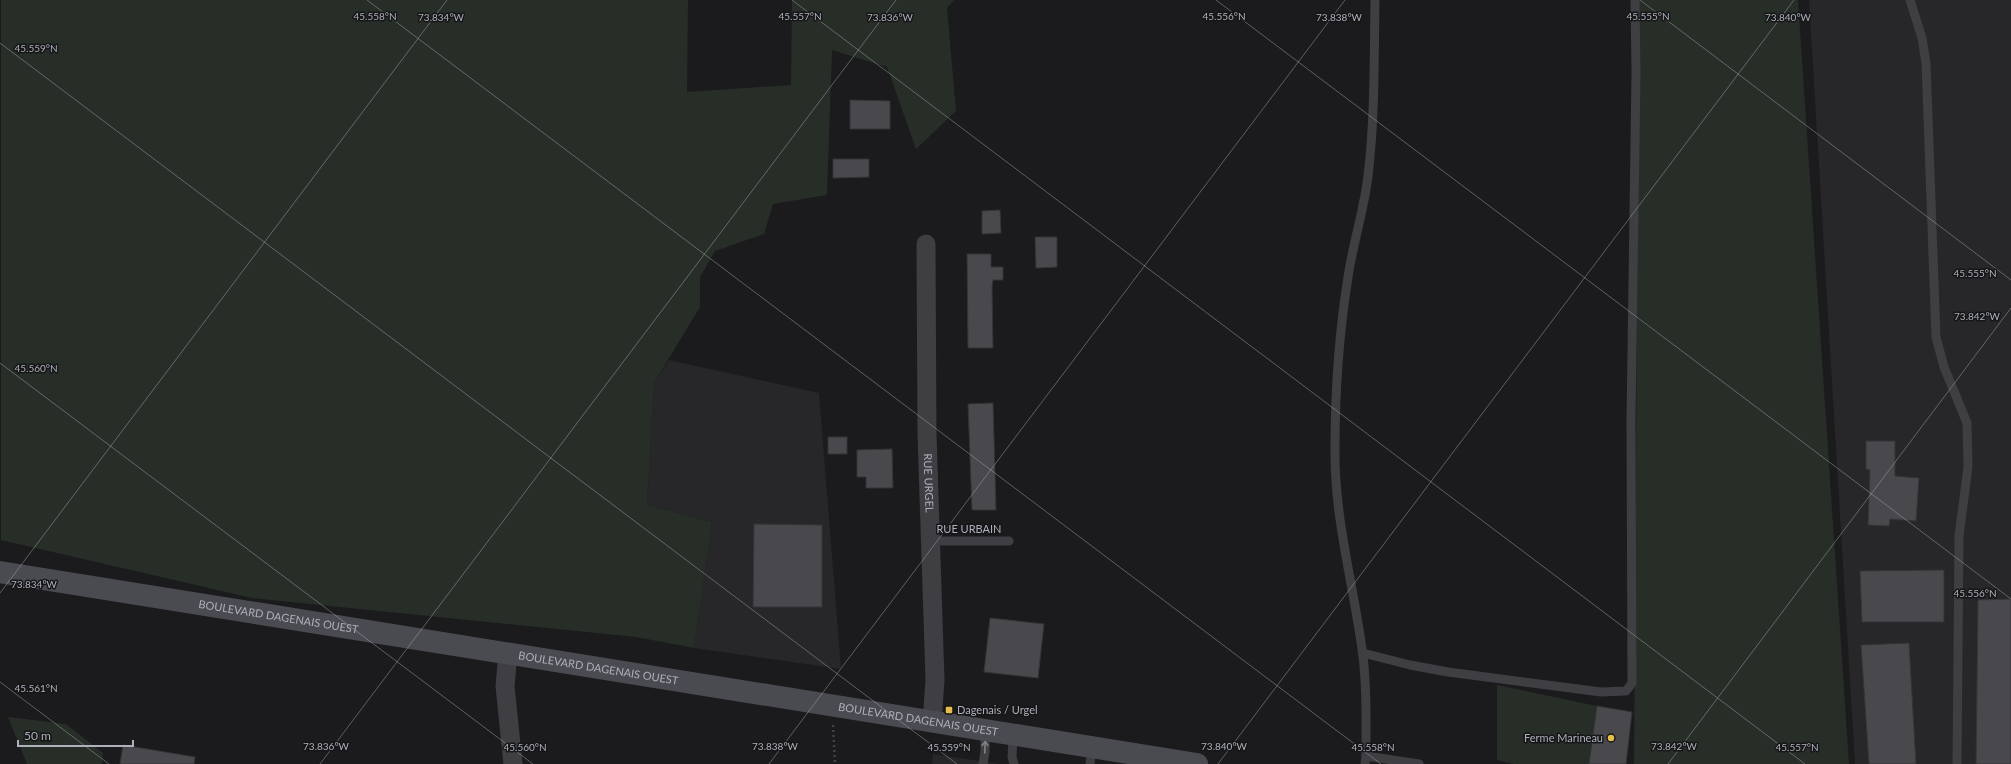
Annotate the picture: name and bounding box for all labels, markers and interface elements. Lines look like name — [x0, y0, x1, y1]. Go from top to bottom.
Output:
text: 45.558°N — [353, 10, 397, 22]
text: 45.557°N — [778, 10, 822, 22]
text: 45.556°N — [1202, 10, 1246, 22]
text: 45.555°N — [1626, 10, 1670, 22]
text: 73.834°W — [418, 11, 465, 23]
text: 73.836°W — [867, 11, 914, 23]
text: 73.838°W — [1316, 11, 1363, 23]
text: 73.840°W — [1765, 11, 1812, 23]
text: 45.559°N — [14, 42, 58, 54]
text: 45.555°N — [1953, 267, 1997, 279]
text: 73.842°W — [1954, 310, 2001, 322]
text: 45.560°N — [14, 362, 58, 374]
street label: RUE URGEL — [922, 453, 937, 513]
street label: RUE URBAIN — [936, 522, 1002, 535]
text: 73.834°W — [11, 578, 58, 590]
text: 45.556°N — [1953, 587, 1997, 599]
street label: BOULEVARD DAGENAIS OUEST — [198, 597, 360, 635]
street label: BOULEVARD DAGENAIS OUEST — [518, 648, 680, 687]
text: 45.561°N — [14, 682, 58, 694]
street label: BOULEVARD DAGENAIS OUEST — [837, 700, 1000, 738]
place label: Dagenais / Urgel — [957, 703, 1038, 716]
marker: Dagenais / Urgel — [944, 705, 954, 715]
scale bar — [18, 722, 133, 748]
text: 50 m — [24, 728, 51, 743]
place label: Ferme Marineau — [1524, 731, 1603, 744]
marker: Ferme Marineau — [1606, 733, 1616, 743]
text: 73.836°W — [303, 740, 350, 752]
text: 73.838°W — [752, 740, 799, 752]
text: 73.840°W — [1201, 740, 1248, 752]
text: 73.842°W — [1651, 740, 1698, 752]
text: 45.560°N — [503, 741, 547, 753]
text: 45.559°N — [927, 741, 971, 753]
one-way arrow — [981, 741, 989, 754]
text: 45.558°N — [1351, 741, 1395, 753]
text: 45.557°N — [1775, 741, 1819, 753]

